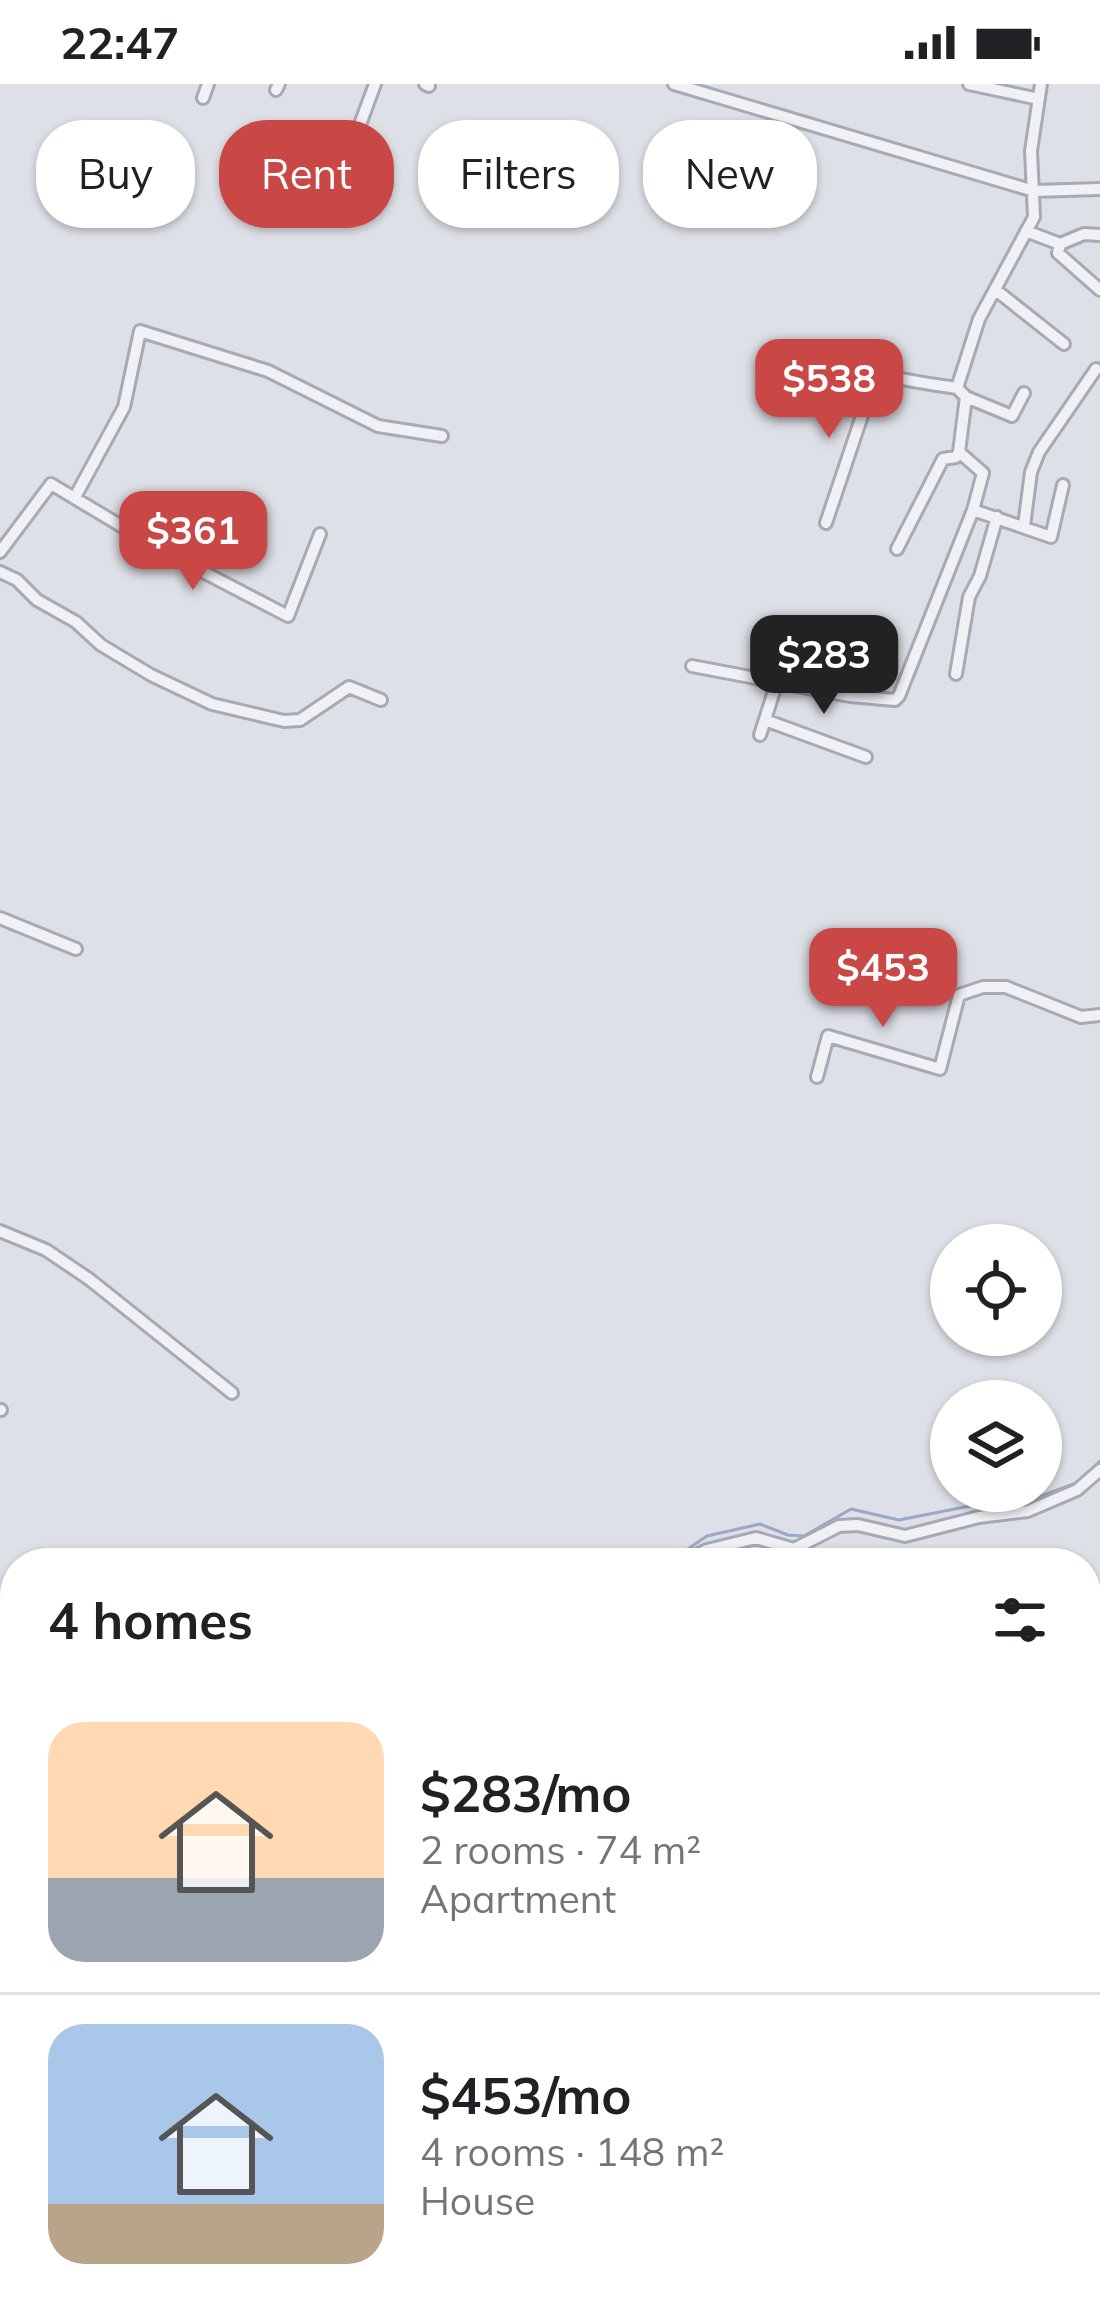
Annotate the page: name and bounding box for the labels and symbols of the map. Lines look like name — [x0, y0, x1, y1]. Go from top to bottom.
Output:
pin: $538 — [758, 339, 900, 441]
pin: $361 — [122, 491, 264, 593]
pin: $283 — [753, 615, 895, 717]
pin: $453 — [812, 928, 954, 1030]

